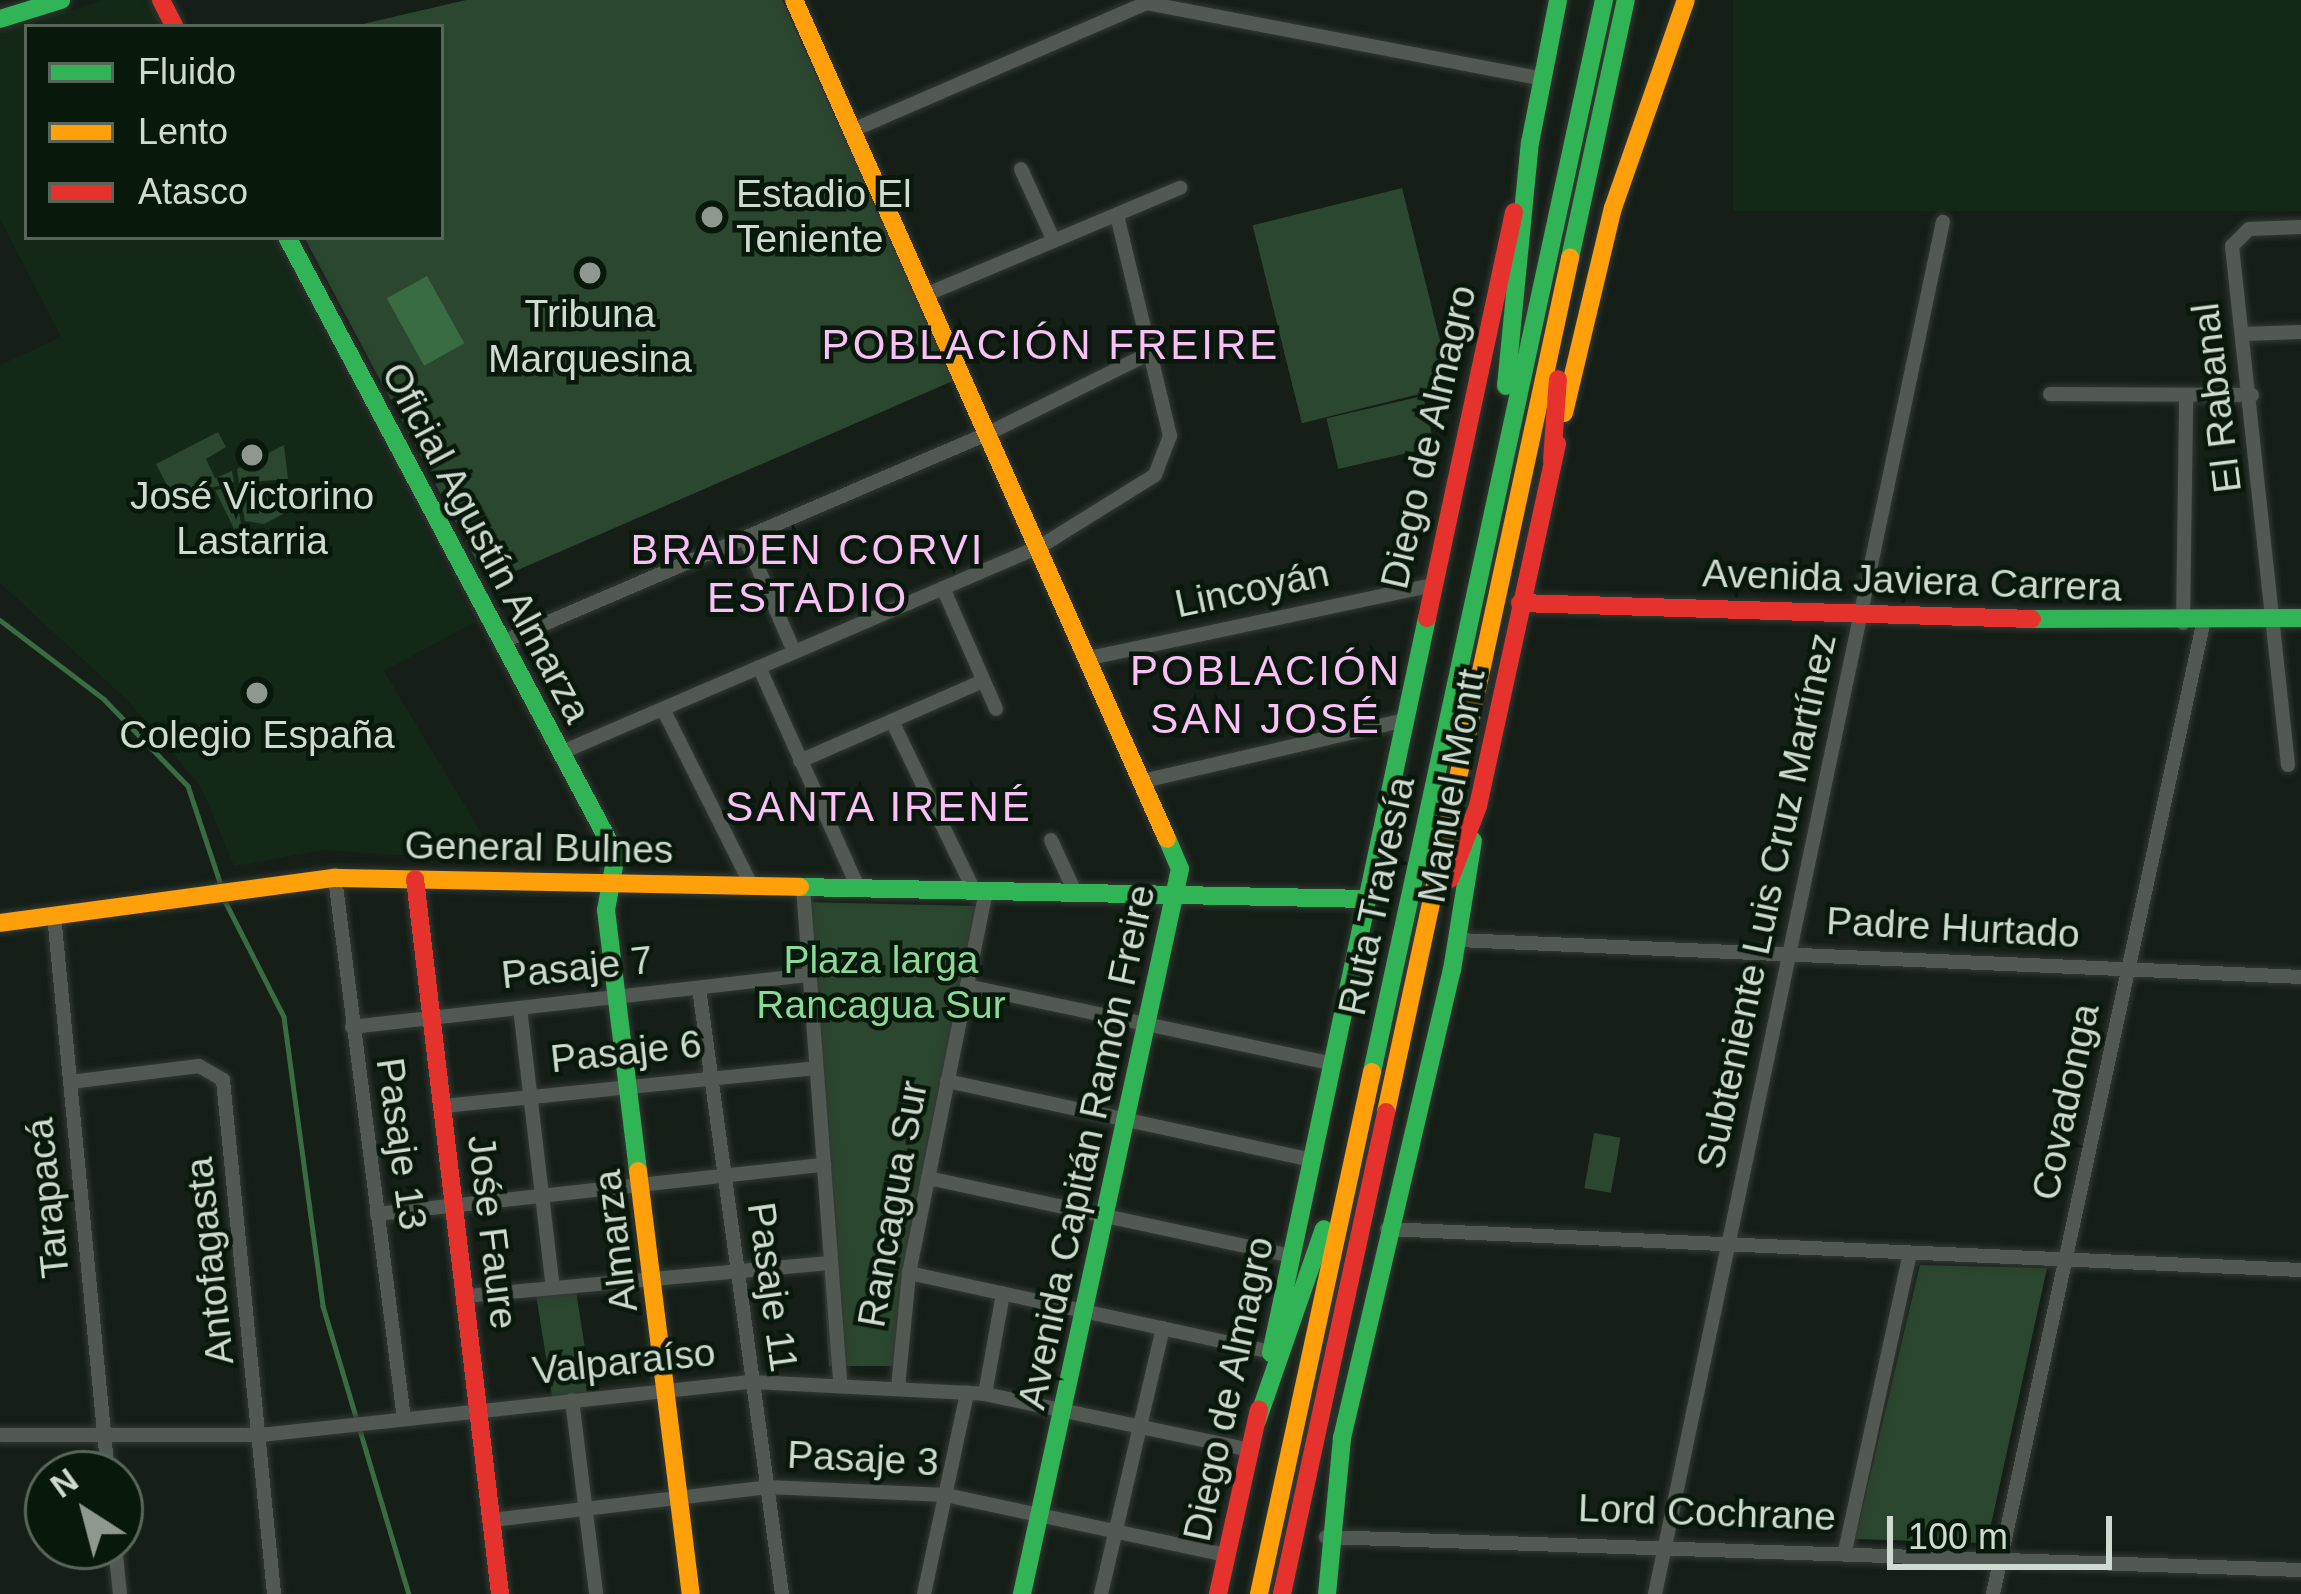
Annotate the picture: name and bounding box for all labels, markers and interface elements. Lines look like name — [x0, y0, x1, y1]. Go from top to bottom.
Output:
legend — [24, 24, 444, 240]
text: Fluido — [138, 51, 236, 92]
text: Lento — [138, 111, 228, 152]
text: Atasco — [138, 171, 248, 212]
place label: Estadio El Teniente — [736, 172, 912, 263]
marker: Estadio El Teniente — [699, 204, 725, 230]
marker: Tribuna Marquesina — [577, 260, 603, 286]
street label: Diego de Almagro — [1371, 280, 1487, 594]
place label: Tribuna Marquesina — [488, 292, 692, 383]
street label: El Rabanal — [2182, 300, 2252, 496]
district label: POBLACIÓN FREIRE — [822, 320, 1280, 370]
street label: Oficial Agustín Almarza — [370, 353, 602, 733]
marker: José Victorino Lastarria — [239, 442, 265, 468]
place label: José Victorino Lastarria — [130, 474, 374, 565]
district label: BRADEN CORVI ESTADIO — [631, 525, 985, 624]
street label: Lincoyán — [1171, 550, 1333, 628]
street label: Avenida Javiera Carrera — [1701, 550, 2123, 612]
street label: Subteniente Luis Cruz Martínez — [1687, 629, 1847, 1173]
district label: POBLACIÓN SAN JOSÉ — [1130, 646, 1402, 744]
street label: Manuel Montt — [1408, 666, 1496, 906]
marker: Colegio España — [244, 680, 270, 706]
place label: Colegio España — [119, 712, 395, 758]
street label: Ruta Travesía — [1329, 772, 1425, 1020]
district label: SANTA IRENÉ — [724, 782, 1034, 832]
street label: General Bulnes — [404, 822, 674, 874]
street label: Avenida Capitán Ramón Freire — [1009, 881, 1165, 1413]
street label: Padre Hurtado — [1825, 898, 2081, 958]
street label: Pasaje 7 — [499, 937, 655, 999]
park label: Plaza larga Rancagua Sur — [756, 938, 1006, 1029]
street label: Covadonga — [2022, 1000, 2110, 1204]
street label: Pasaje 6 — [548, 1021, 704, 1083]
street label: Pasaje 13 — [366, 1055, 436, 1233]
street label: Rancagua Sur — [848, 1077, 938, 1331]
street label: Tarapacá — [16, 1116, 80, 1280]
street label: Jośe Faure — [457, 1132, 527, 1332]
street label: Antofagasta — [176, 1155, 244, 1367]
street label: Almarza — [584, 1167, 648, 1315]
street label: Pasaje 11 — [737, 1199, 807, 1375]
street label: Diego de Almagro — [1174, 1231, 1284, 1547]
street label: Valparaíso — [530, 1329, 718, 1395]
street label: Pasaje 3 — [786, 1432, 940, 1486]
north arrow — [24, 1450, 144, 1570]
text: N — [44, 1461, 85, 1505]
street label: Lord Cochrane — [1577, 1485, 1837, 1541]
scale bar — [1893, 1492, 2118, 1566]
text: 100 m — [1908, 1516, 2008, 1557]

